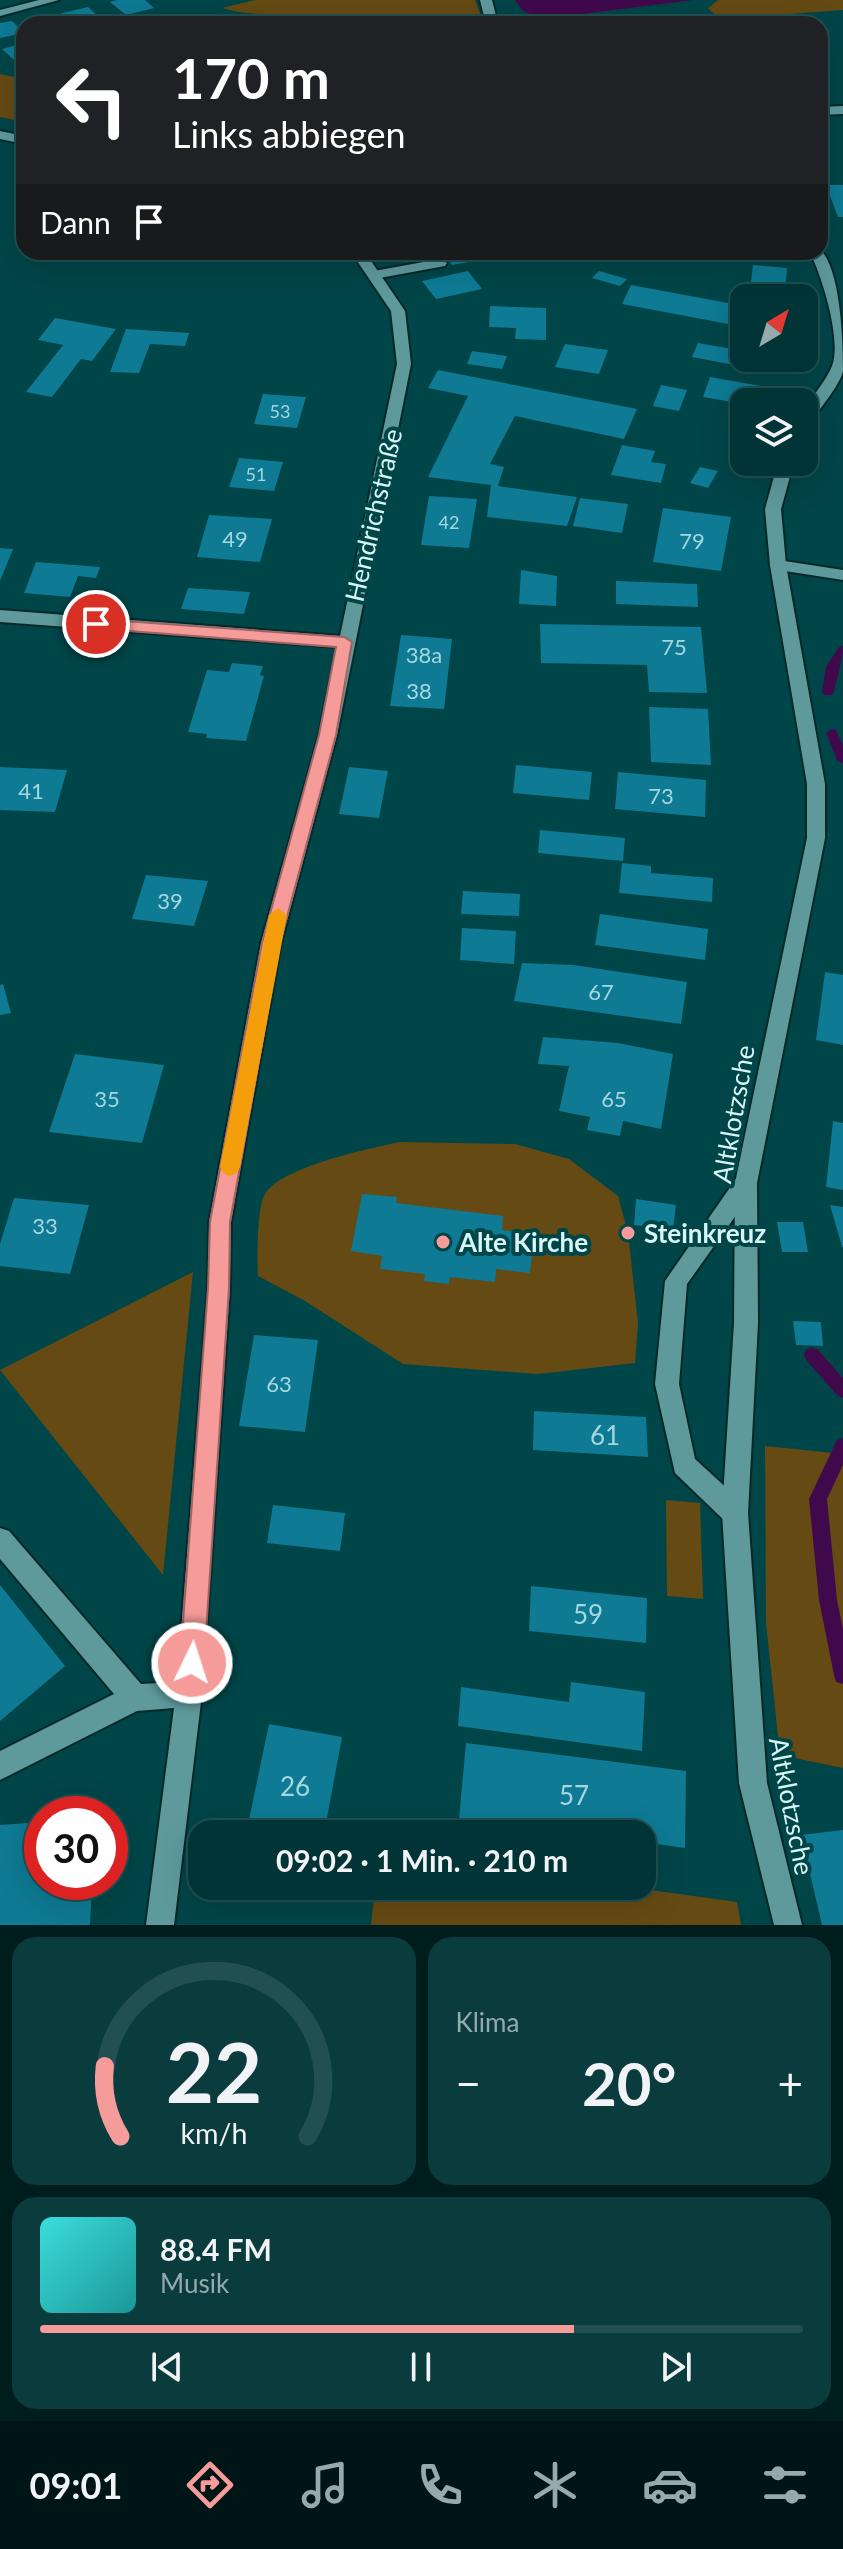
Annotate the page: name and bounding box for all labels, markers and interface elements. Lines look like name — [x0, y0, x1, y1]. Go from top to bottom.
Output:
text: 170 m — [172, 44, 330, 111]
icon: left — [40, 48, 144, 152]
text: Links abbiegen — [172, 112, 406, 156]
icon: arrive — [127, 200, 171, 244]
text: Dann — [40, 204, 111, 240]
north arrow — [730, 284, 818, 372]
map controls — [730, 284, 818, 476]
button: layers — [730, 388, 818, 476]
house number: 53 — [270, 400, 290, 422]
street label: Hendrichstraße — [338, 425, 408, 605]
house number: 51 — [246, 463, 266, 485]
house number: 42 — [439, 511, 459, 533]
house number: 49 — [222, 525, 248, 552]
house number: 79 — [679, 527, 705, 554]
pin — [62, 590, 130, 658]
icon: arrive — [74, 602, 118, 646]
house number: 75 — [661, 633, 687, 660]
house number: 38a — [406, 641, 442, 668]
house number: 38 — [406, 677, 432, 704]
house number: 41 — [18, 777, 44, 804]
house number: 73 — [648, 782, 674, 809]
house number: 39 — [157, 887, 183, 914]
house number: 67 — [588, 978, 614, 1005]
street label: Altklotzsche — [705, 1042, 761, 1186]
house number: 35 — [94, 1085, 120, 1112]
house number: 65 — [601, 1085, 627, 1112]
house number: 33 — [32, 1212, 58, 1239]
place label: Steinkreuz — [644, 1217, 766, 1249]
marker: Steinkreuz — [619, 1224, 637, 1242]
place label: Alte Kirche — [458, 1226, 588, 1258]
marker: Alte Kirche — [434, 1233, 452, 1251]
house number: 63 — [266, 1370, 292, 1397]
house number: 61 — [590, 1419, 620, 1451]
house number: 59 — [573, 1598, 603, 1630]
position arrow — [150, 1621, 234, 1705]
street label: Altklotzsche — [763, 1734, 821, 1878]
house number: 26 — [280, 1770, 310, 1802]
house number: 57 — [559, 1779, 589, 1811]
speed limit sign: 30 — [24, 1796, 128, 1900]
text: 09:02 · 1 Min. · 210 m — [276, 1842, 568, 1878]
text: Klima — [456, 2006, 519, 2038]
text: 22 — [166, 2021, 262, 2121]
text: 20° — [582, 2047, 677, 2119]
text: − — [456, 2057, 481, 2109]
text: + — [777, 2057, 803, 2109]
text: km/h — [180, 2116, 247, 2150]
text: 88.4 FM — [160, 2231, 272, 2267]
text: Musik — [160, 2267, 229, 2299]
icon: previous — [145, 2345, 189, 2389]
icon: pause — [399, 2345, 443, 2389]
icon: next — [654, 2345, 698, 2389]
icon: directions — [182, 2457, 238, 2513]
icon: music — [297, 2457, 353, 2513]
icon: phone — [412, 2457, 468, 2513]
icon: climate — [527, 2457, 583, 2513]
icon: car — [642, 2457, 698, 2513]
icon: filters — [757, 2457, 813, 2513]
text: 09:01 — [30, 2463, 122, 2507]

